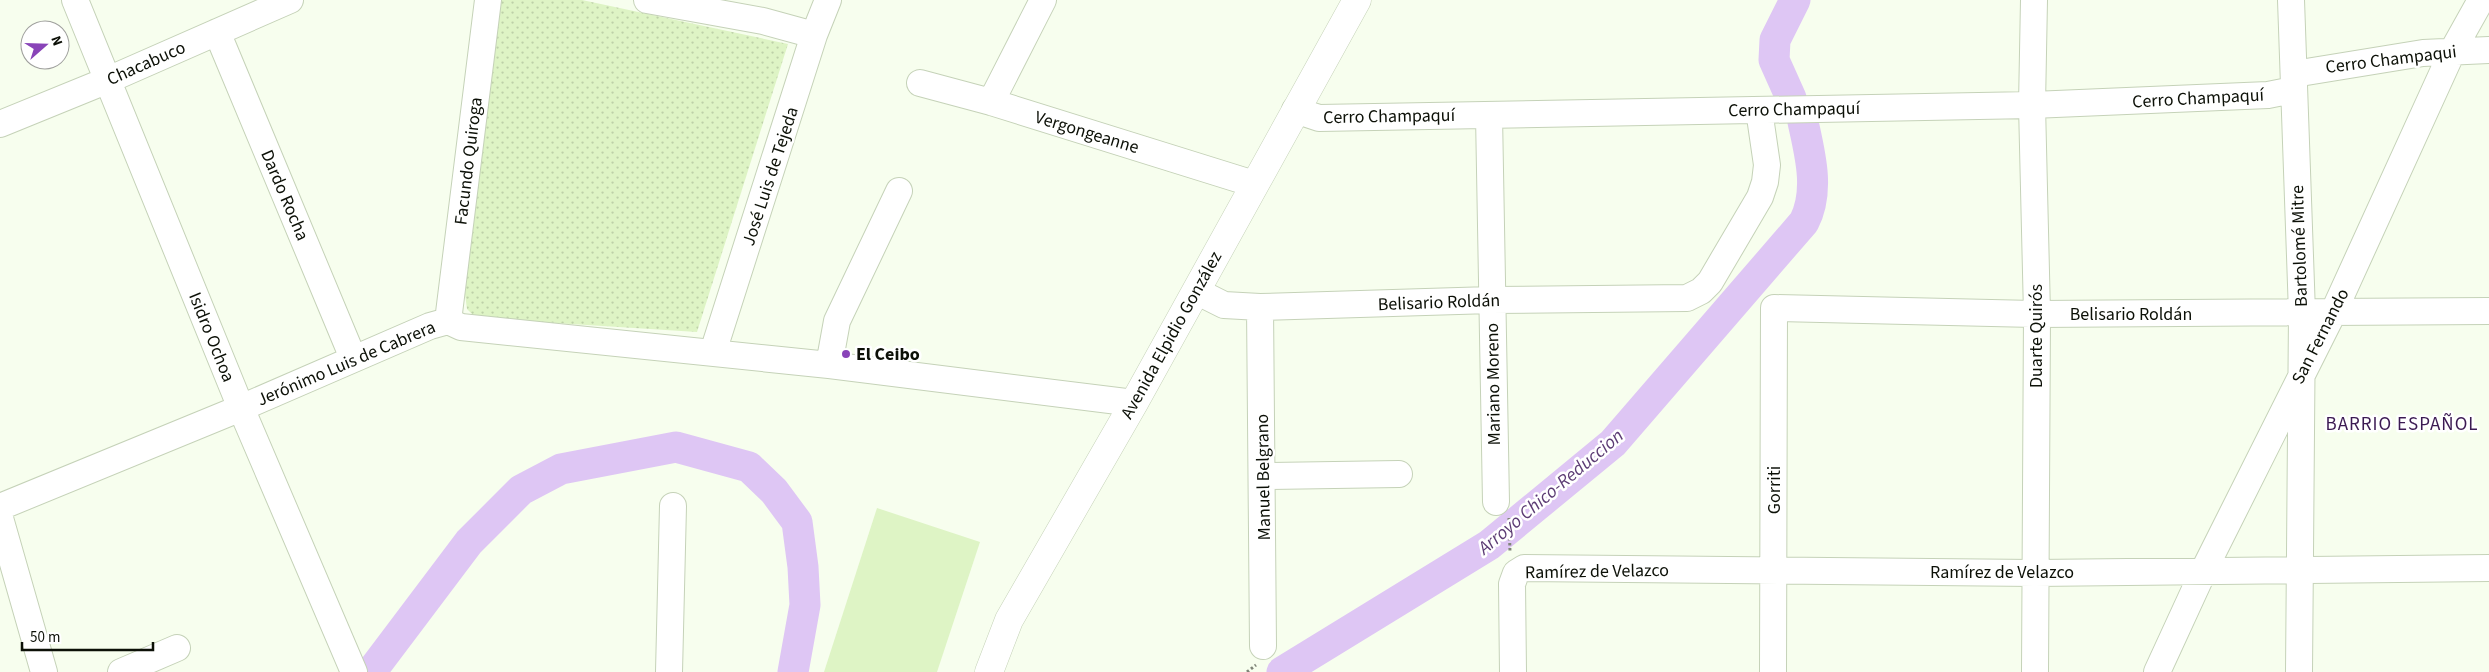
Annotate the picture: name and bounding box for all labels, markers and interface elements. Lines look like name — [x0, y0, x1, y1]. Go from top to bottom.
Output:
north arrow — [20, 20, 70, 70]
text: N — [45, 33, 67, 49]
street label: Chacabuco — [103, 35, 189, 92]
street label: Cerro Champaqui — [2324, 39, 2458, 80]
street label: Cerro Champaquí — [2131, 83, 2265, 114]
street label: Facundo Quiroga — [448, 96, 489, 226]
street label: Cerro Champaquí — [1728, 96, 1861, 123]
street label: José Luis de Tejeda — [736, 103, 805, 249]
street label: Cerro Champaquí — [1323, 103, 1456, 130]
street label: Vergongeanne — [1032, 105, 1142, 160]
street label: Dardo Rocha — [254, 146, 315, 244]
street label: Bartolomé Mitre — [2285, 185, 2314, 307]
street label: Avenida Elpidio González — [1115, 247, 1228, 424]
street label: Duarte Quirós — [2024, 284, 2049, 388]
street label: San Fernando — [2286, 284, 2355, 388]
street label: Belisario Roldán — [1377, 288, 1501, 317]
street label: Isidro Ochoa — [182, 289, 241, 386]
street label: Belisario Roldán — [2070, 302, 2192, 327]
street label: Jerónimo Luis de Cabrera — [253, 315, 439, 412]
street label: Mariano Moreno — [1480, 323, 1507, 445]
place label: El Ceibo — [856, 342, 920, 367]
marker: El Ceibo — [840, 348, 852, 360]
district label: BARRIO ESPAÑOL — [2325, 411, 2479, 438]
street label: Manuel Belgrano — [1250, 413, 1277, 540]
water label: Arroyo Chico-Reduccion — [1471, 423, 1630, 562]
street label: Gorriti — [1762, 466, 1787, 514]
street label: Ramírez de Velazco — [1525, 558, 1669, 585]
street label: Ramírez de Velazco — [1930, 560, 2074, 585]
scale bar — [22, 620, 154, 652]
text: 50 m — [30, 627, 60, 648]

